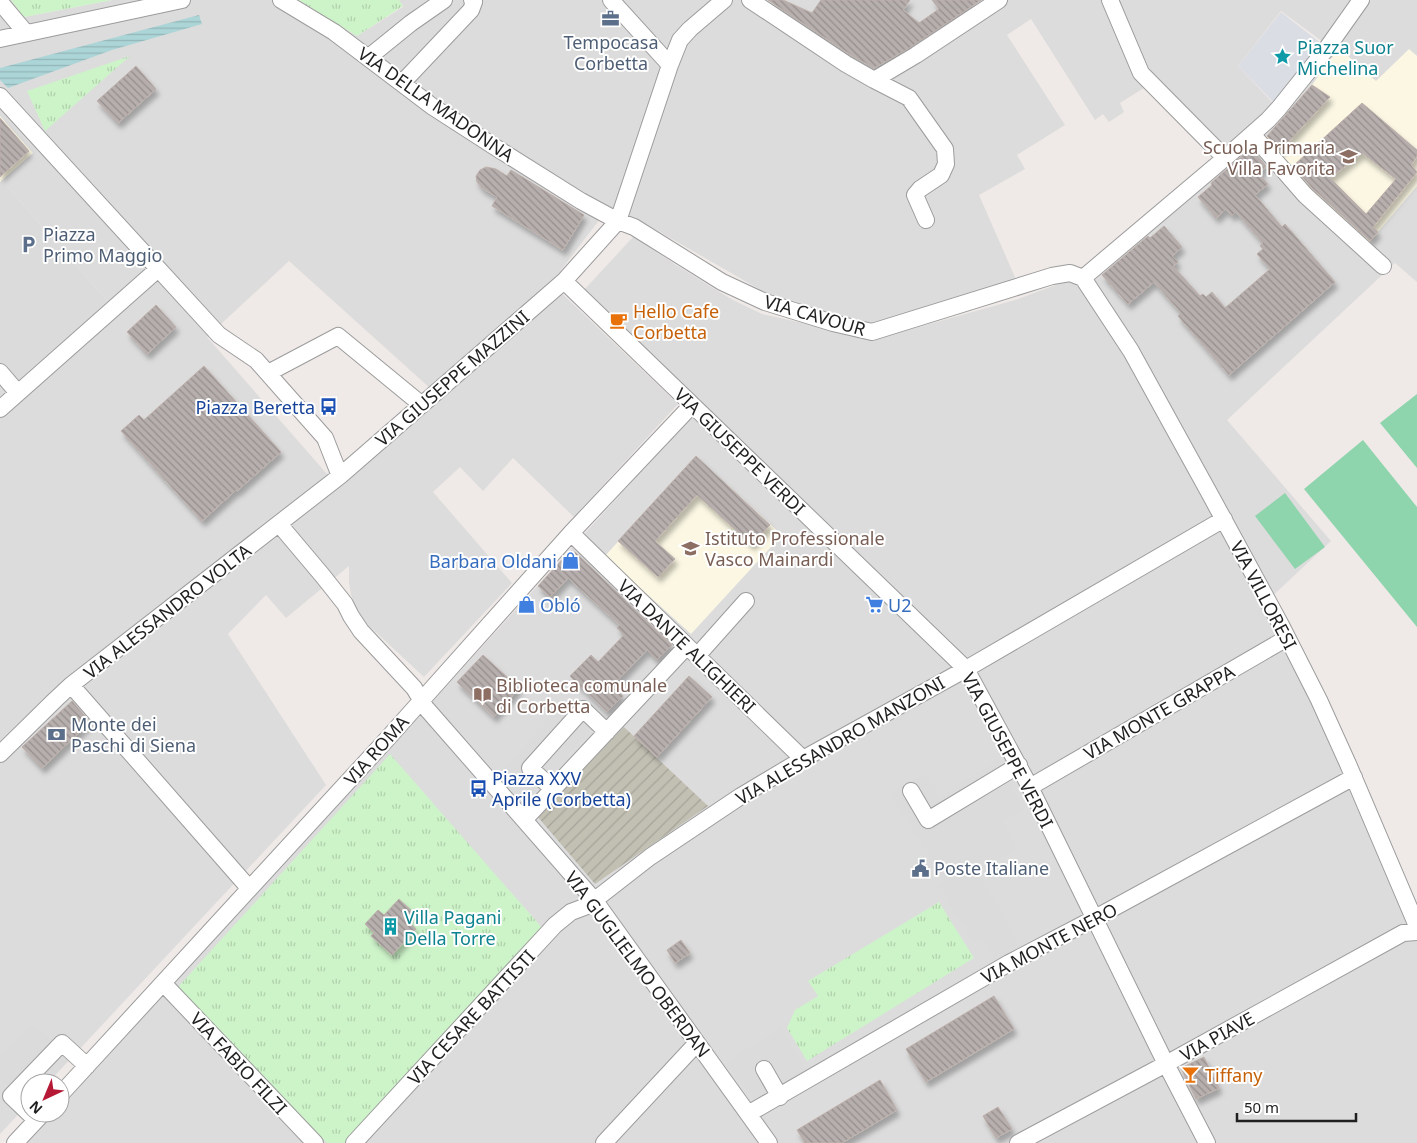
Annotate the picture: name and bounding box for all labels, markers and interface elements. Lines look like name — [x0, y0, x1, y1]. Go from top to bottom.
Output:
office icon: Tempocasa Corbetta — [601, 9, 621, 29]
place label: Tempocasa Corbetta — [563, 30, 659, 75]
place label: Piazza Suor Michelina — [1297, 35, 1394, 80]
street label: VIA DELLA MADONNA — [353, 41, 519, 167]
place icon: Piazza Suor Michelina — [1273, 47, 1293, 67]
place label: Scuola Primaria Villa Favorita — [1203, 135, 1335, 180]
school or university icon: Scuola Primaria Villa Favorita — [1339, 147, 1359, 167]
place label: Piazza Primo Maggio — [43, 222, 162, 267]
parking icon: Piazza Primo Maggio — [19, 234, 39, 254]
street label: VIA CAVOUR — [762, 289, 868, 341]
place label: Hello Cafe Corbetta — [633, 299, 719, 344]
street label: VIA GIUSEPPE MAZZINI — [370, 305, 534, 451]
cafe icon: Hello Cafe Corbetta — [609, 311, 629, 331]
street label: VIA GIUSEPPE VERDI — [669, 382, 811, 520]
place label: Piazza Beretta — [195, 395, 315, 419]
bus stop icon: Piazza Beretta — [319, 397, 339, 417]
place label: Istituto Professionale Vasco Mainardi — [705, 526, 885, 571]
street label: VIA VILLORESI — [1225, 536, 1303, 654]
street label: VIA ALESSANDRO VOLTA — [78, 538, 256, 684]
school or university icon: Istituto Professionale Vasco Mainardi — [681, 538, 701, 558]
place label: Barbara Oldani — [429, 549, 557, 573]
shop icon: Barbara Oldani — [561, 551, 581, 571]
street label: VIA DANTE ALIGHIERI — [613, 574, 761, 718]
place label: Obló — [540, 593, 581, 617]
place label: U2 — [888, 593, 911, 617]
shop icon: Obló — [516, 595, 536, 615]
supermarket icon: U2 — [864, 595, 884, 615]
street label: VIA MONTE GRAPPA — [1079, 659, 1239, 765]
street label: VIA GIUSEPPE VERDI — [957, 668, 1059, 832]
street label: VIA ALESSANDRO MANZONI — [731, 670, 949, 810]
place label: Biblioteca comunale di Corbetta — [496, 673, 667, 718]
library icon: Biblioteca comunale di Corbetta — [472, 685, 492, 705]
street label: VIA ROMA — [338, 710, 414, 790]
place label: Monte dei Paschi di Siena — [71, 712, 196, 757]
bank icon: Monte dei Paschi di Siena — [47, 724, 67, 744]
place label: Piazza XXV Aprile (Corbetta) — [492, 766, 631, 811]
bus stop icon: Piazza XXV Aprile (Corbetta) — [468, 778, 488, 798]
place label: Poste Italiane — [934, 856, 1049, 880]
public building icon: Poste Italiane — [910, 858, 930, 878]
street label: VIA GUGLIELMO OBERDAN — [560, 866, 716, 1062]
street label: VIA MONTE NERO — [977, 897, 1121, 989]
place label: Villa Pagani Della Torre — [404, 905, 501, 950]
building icon: Villa Pagani Della Torre — [380, 917, 400, 937]
street label: VIA CESARE BATTISTI — [402, 944, 540, 1090]
street label: VIA PIAVE — [1175, 1006, 1259, 1066]
street label: VIA FABIO FILZI — [185, 1007, 293, 1119]
place label: Tiffany — [1205, 1063, 1263, 1087]
bar icon: Tiffany — [1181, 1065, 1201, 1085]
north arrow — [20, 1073, 70, 1123]
scale bar — [1237, 1090, 1356, 1122]
text: N — [25, 1097, 46, 1119]
text: 50 m — [1244, 1097, 1279, 1117]

